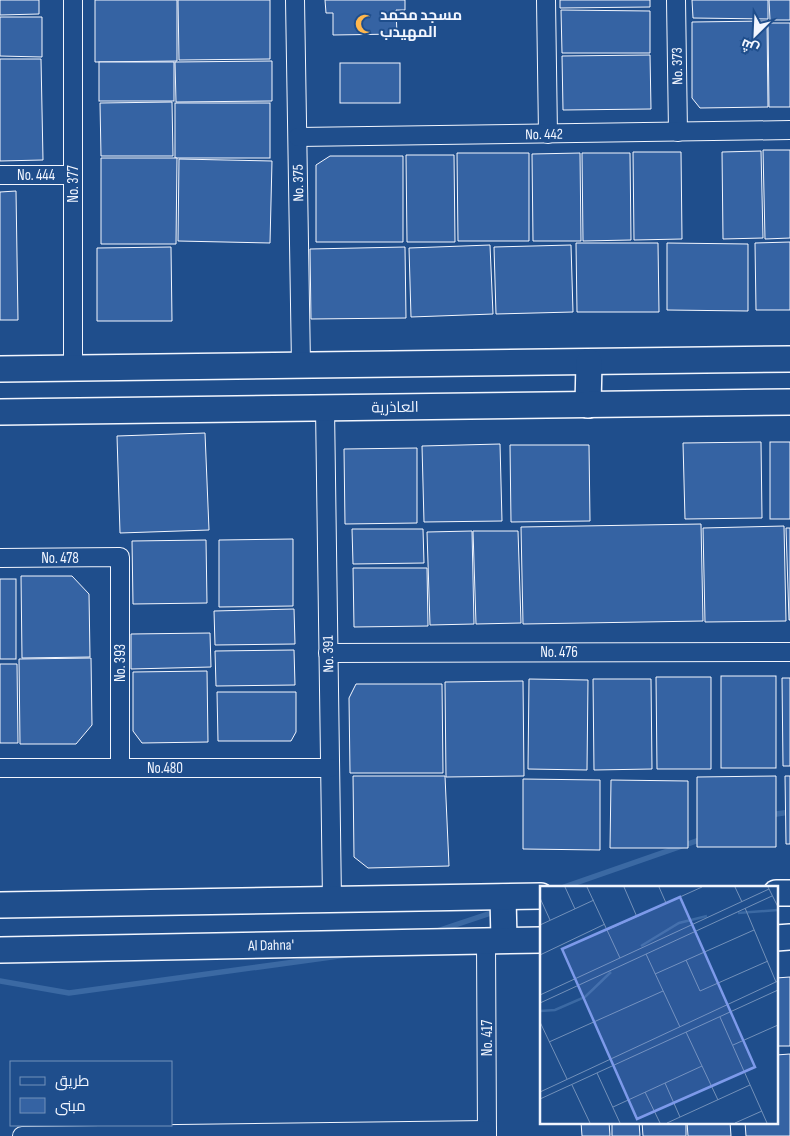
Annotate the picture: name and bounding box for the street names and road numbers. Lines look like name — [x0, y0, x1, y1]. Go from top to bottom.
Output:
street label: No. 373 — [668, 47, 687, 85]
street label: No. 442 — [525, 125, 563, 144]
street label: No. 375 — [289, 164, 308, 202]
street label: No. 377 — [64, 165, 83, 203]
street label: No. 444 — [17, 166, 55, 185]
street label: العاذرية — [371, 398, 419, 417]
street label: No. 478 — [41, 549, 79, 568]
street label: No. 391 — [319, 635, 338, 673]
street label: No. 476 — [540, 643, 578, 662]
street label: No. 393 — [111, 644, 130, 682]
street label: No.480 — [147, 759, 183, 778]
street label: Al Dahna' — [247, 936, 294, 955]
street label: No. 417 — [478, 1020, 497, 1056]

